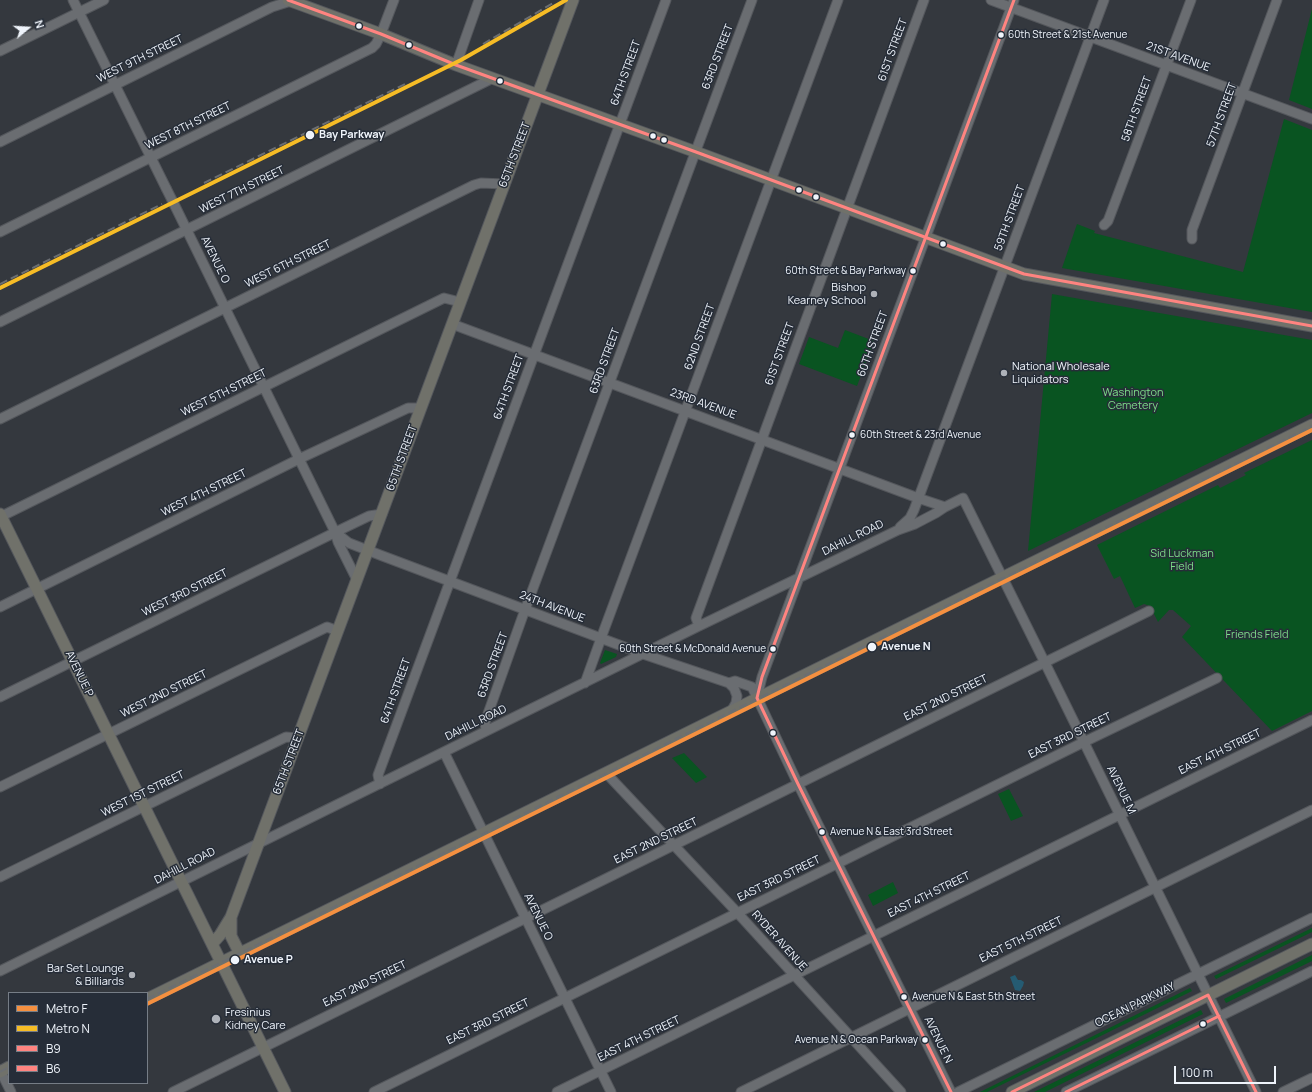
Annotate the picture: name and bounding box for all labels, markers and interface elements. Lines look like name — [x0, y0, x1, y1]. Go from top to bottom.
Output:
north arrow — [8, 8, 48, 48]
street label: 61ST STREET — [876, 17, 910, 83]
text: N — [32, 18, 48, 30]
unlabelled marker — [354, 21, 364, 31]
street label: 63RD STREET — [700, 23, 736, 91]
place label: 60th Street & 21st Avenue — [1008, 29, 1127, 41]
marker: 60th Street & 21st Avenue — [996, 30, 1006, 40]
street label: WEST 9TH STREET — [95, 32, 185, 86]
street label: 64TH STREET — [608, 39, 644, 107]
street label: 21ST AVENUE — [1144, 39, 1212, 75]
unlabelled marker — [404, 40, 414, 50]
street label: 58TH STREET — [1119, 75, 1155, 143]
unlabelled marker — [495, 76, 505, 86]
street label: 57TH STREET — [1204, 81, 1240, 149]
street label: WEST 8TH STREET — [143, 99, 233, 153]
street label: 65TH STREET — [497, 120, 533, 190]
place label: Bay Parkway — [319, 128, 384, 142]
marker: Bay Parkway — [304, 129, 316, 141]
unlabelled marker — [648, 131, 658, 141]
unlabelled marker — [659, 135, 669, 145]
street label: WEST 7TH STREET — [197, 164, 287, 216]
street label: 59TH STREET — [992, 183, 1028, 253]
unlabelled marker — [794, 185, 804, 195]
unlabelled marker — [811, 192, 821, 202]
street label: AVENUE O — [198, 234, 232, 286]
street label: WEST 6TH STREET — [243, 237, 333, 291]
unlabelled marker — [938, 239, 948, 249]
place label: 60th Street & Bay Parkway — [785, 265, 906, 277]
marker: 60th Street & Bay Parkway — [908, 266, 918, 276]
place label: Bishop Kearney School — [788, 281, 866, 307]
marker: Bishop Kearney School — [869, 289, 879, 299]
street label: 62ND STREET — [682, 302, 718, 372]
street label: 60TH STREET — [855, 309, 891, 379]
street label: 61ST STREET — [763, 321, 797, 387]
street label: 63RD STREET — [587, 326, 623, 396]
street label: 64TH STREET — [491, 353, 527, 421]
place label: National Wholesale Liquidators — [1012, 360, 1110, 386]
street label: WEST 5TH STREET — [179, 367, 269, 419]
marker: National Wholesale Liquidators — [999, 368, 1009, 378]
street label: 23RD AVENUE — [668, 386, 738, 422]
park label: Washington Cemetery — [1102, 386, 1164, 412]
street label: 65TH STREET — [384, 423, 420, 493]
place label: 60th Street & 23rd Avenue — [860, 429, 981, 441]
marker: 60th Street & 23rd Avenue — [847, 430, 857, 440]
street label: WEST 4TH STREET — [159, 467, 249, 519]
street label: DAHILL ROAD — [820, 517, 886, 559]
park label: Sid Luckman Field — [1150, 547, 1214, 573]
street label: WEST 3RD STREET — [140, 567, 230, 619]
street label: 24TH AVENUE — [518, 589, 586, 625]
park label: Friends Field — [1226, 628, 1288, 642]
street label: 63RD STREET — [475, 630, 511, 700]
place label: Avenue N — [881, 640, 931, 654]
marker: Avenue N — [866, 641, 878, 653]
place label: 60th Street & McDonald Avenue — [619, 643, 766, 655]
marker: 60th Street & McDonald Avenue — [768, 644, 778, 654]
street label: AVENUE P — [62, 649, 96, 699]
street label: 64TH STREET — [378, 657, 414, 725]
street label: WEST 2ND STREET — [119, 667, 209, 721]
street label: EAST 2ND STREET — [902, 672, 990, 724]
street label: DAHILL ROAD — [443, 702, 509, 744]
street label: EAST 3RD STREET — [1026, 710, 1114, 762]
street label: EAST 4TH STREET — [1177, 726, 1263, 778]
street label: 65TH STREET — [271, 727, 307, 797]
unlabelled marker — [768, 728, 778, 738]
street label: AVENUE M — [1104, 764, 1138, 816]
street label: WEST 1ST STREET — [99, 768, 187, 820]
street label: EAST 2ND STREET — [612, 815, 700, 867]
place label: Avenue N & East 3rd Street — [830, 826, 952, 838]
marker: Avenue N & East 3rd Street — [817, 827, 827, 837]
street label: DAHILL ROAD — [152, 845, 218, 887]
street label: EAST 3RD STREET — [735, 853, 823, 905]
street label: EAST 4TH STREET — [886, 869, 972, 921]
street label: AVENUE O — [521, 891, 555, 943]
street label: RYDER AVENUE — [749, 908, 809, 974]
street label: EAST 5TH STREET — [977, 914, 1065, 966]
place label: Avenue P — [244, 953, 293, 967]
marker: Avenue P — [229, 954, 241, 966]
street label: EAST 2ND STREET — [321, 958, 409, 1010]
place label: Bar Set Lounge & Billiards — [47, 962, 124, 988]
marker: Bar Set Lounge & Billiards — [127, 970, 137, 980]
street label: OCEAN PARKWAY — [1093, 980, 1177, 1030]
place label: Avenue N & East 5th Street — [912, 991, 1035, 1003]
legend — [8, 992, 148, 1084]
marker: Avenue N & East 5th Street — [899, 992, 909, 1002]
street label: EAST 3RD STREET — [444, 996, 532, 1048]
text: Metro F — [46, 1000, 88, 1017]
place label: Fresinius Kidney Care — [225, 1006, 286, 1032]
marker: Fresinius Kidney Care — [210, 1013, 222, 1025]
street label: EAST 4TH STREET — [596, 1013, 682, 1065]
street label: AVENUE N — [921, 1014, 955, 1066]
unlabelled marker — [1198, 1019, 1208, 1029]
text: Metro N — [46, 1020, 90, 1037]
place label: Avenue N & Ocean Parkway — [795, 1034, 918, 1046]
marker: Avenue N & Ocean Parkway — [920, 1035, 930, 1045]
text: B9 — [46, 1040, 61, 1057]
scale bar — [1176, 1058, 1278, 1084]
text: B6 — [46, 1060, 61, 1077]
text: 100 m — [1181, 1064, 1213, 1081]

